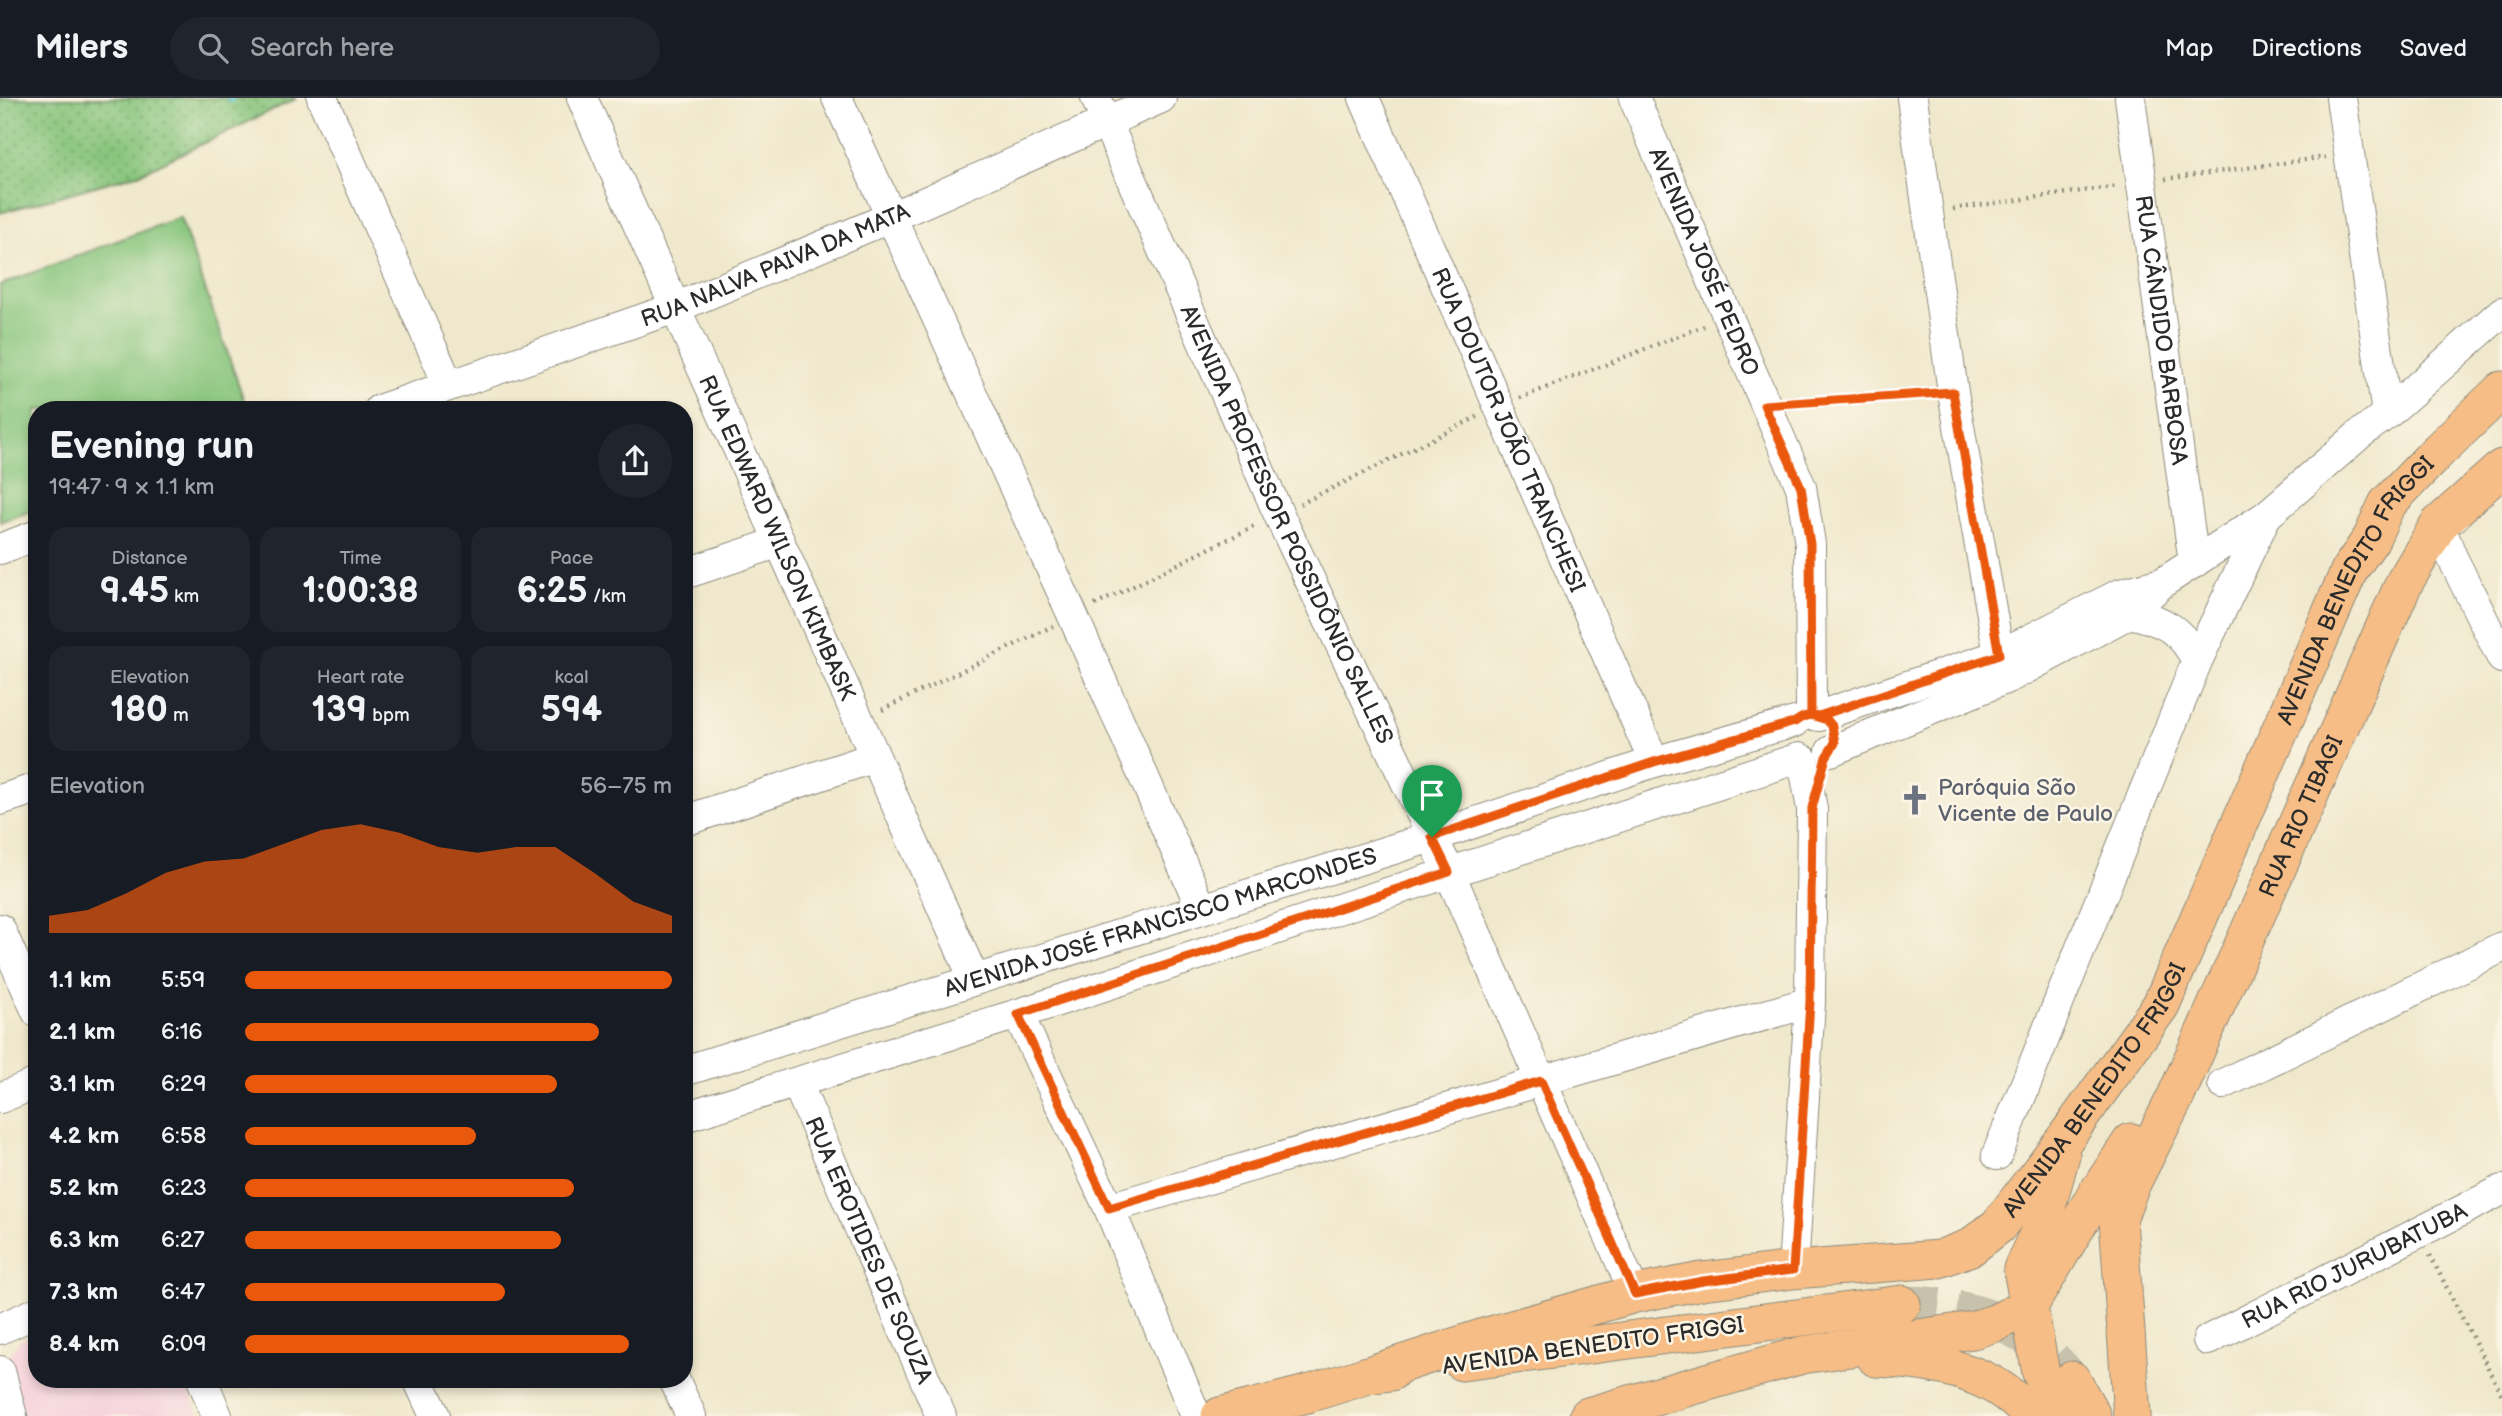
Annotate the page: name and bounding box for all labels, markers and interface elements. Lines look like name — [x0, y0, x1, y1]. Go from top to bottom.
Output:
search box — [170, 17, 660, 80]
text: Milers — [35, 28, 128, 68]
icon: search — [194, 29, 232, 67]
text: Search here — [250, 33, 394, 64]
text: Map — [2165, 34, 2213, 63]
text: Directions — [2251, 34, 2362, 63]
text: Saved — [2400, 34, 2467, 63]
street label: AVENIDA JOSÉ PEDRO — [1642, 144, 1765, 380]
street label: RUA CÂNDIDO BARBOSA — [2129, 193, 2193, 467]
street label: RUA NALVA PAIVA DA MATA — [637, 197, 915, 334]
street label: RUA DOUTOR JOÃO TRANCHESI — [1425, 264, 1591, 597]
street label: AVENIDA PROFESSOR POSSIDÔNIO SALLES — [1174, 301, 1399, 748]
street label: RUA EDWARD WILSON KIMBASK — [692, 371, 861, 705]
text: Evening run — [49, 424, 254, 469]
button: share — [598, 424, 672, 498]
street label: AVENIDA BENEDITO FRIGGI — [2271, 451, 2441, 729]
text: 19:47 · 9 × 1.1 km — [49, 473, 215, 501]
text: Distance — [112, 547, 187, 570]
text: Time — [339, 547, 382, 570]
text: Pace — [550, 547, 593, 570]
text: 9.45 — [100, 570, 169, 613]
text: 1:00:38 — [302, 570, 419, 613]
text: 6:25 — [517, 570, 588, 613]
text: km — [169, 585, 199, 608]
text: /km — [588, 585, 626, 608]
text: Elevation — [110, 666, 189, 689]
text: Heart rate — [317, 666, 404, 689]
text: kcal — [554, 666, 589, 689]
text: 180 — [110, 689, 168, 732]
text: 139 — [311, 689, 367, 732]
text: 594 — [541, 689, 602, 732]
text: m — [168, 704, 189, 727]
text: bpm — [367, 704, 410, 727]
street label: RUA RIO TIBAGI — [2253, 731, 2349, 902]
pin — [1402, 765, 1462, 837]
text: Elevation — [49, 772, 145, 800]
text: 56–75 m — [580, 772, 672, 800]
place label: Paróquia São Vicente de Paulo — [1938, 774, 2113, 828]
icon: arrive — [1413, 776, 1451, 814]
church icon: Paróquia São Vicente de Paulo — [1898, 783, 1932, 817]
street label: AVENIDA JOSÉ FRANCISCO MARCONDES — [941, 842, 1380, 1004]
street label: AVENIDA BENEDITO FRIGGI — [1997, 959, 2193, 1223]
text: 1.1 km — [49, 966, 111, 994]
text: 5:59 — [161, 966, 205, 994]
text: 2.1 km — [49, 1018, 115, 1046]
text: 6:16 — [161, 1018, 203, 1046]
text: 3.1 km — [49, 1070, 115, 1098]
text: 6:29 — [161, 1070, 207, 1098]
street label: RUA EROTIDES DE SOUZA — [798, 1113, 939, 1389]
text: 4.2 km — [49, 1122, 119, 1150]
text: 6:58 — [161, 1122, 206, 1150]
text: 5.2 km — [49, 1174, 119, 1202]
text: 6:23 — [161, 1174, 207, 1202]
street label: RUA RIO JURUBATUBA — [2237, 1197, 2473, 1335]
text: 6.3 km — [49, 1226, 119, 1254]
text: 6:27 — [161, 1226, 205, 1254]
text: 7.3 km — [49, 1278, 118, 1306]
text: 6:47 — [161, 1278, 205, 1306]
street label: AVENIDA BENEDITO FRIGGI — [1440, 1311, 1746, 1381]
text: 8.4 km — [49, 1330, 119, 1358]
text: 6:09 — [161, 1330, 207, 1358]

